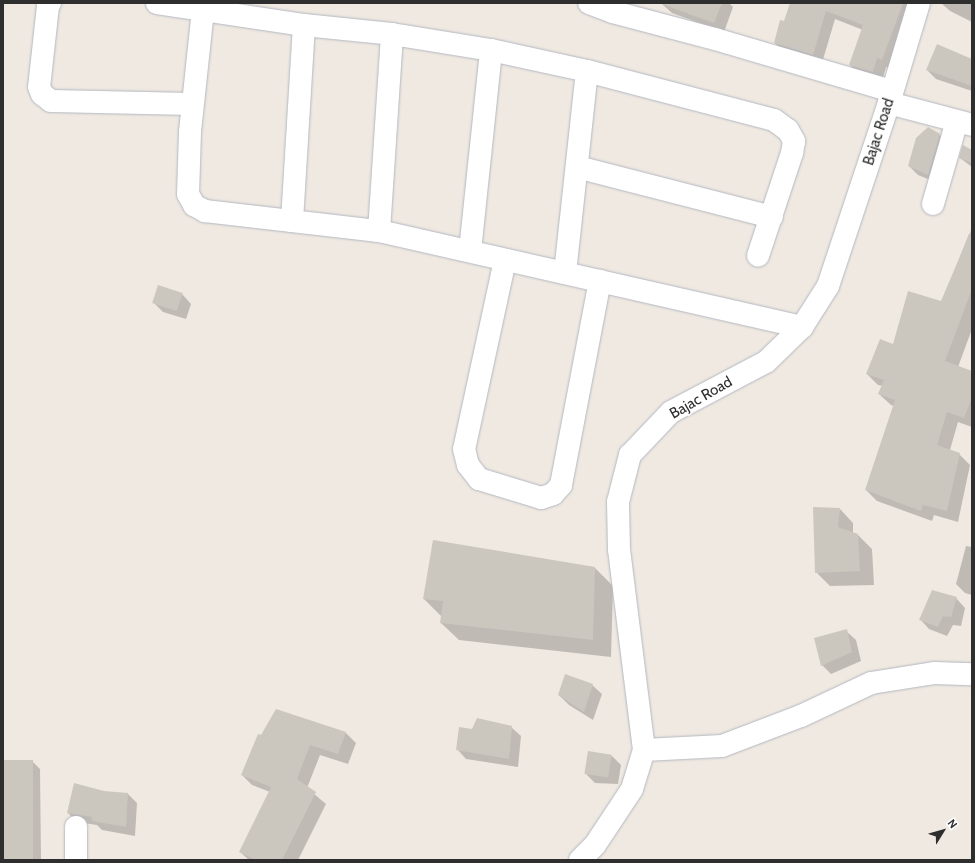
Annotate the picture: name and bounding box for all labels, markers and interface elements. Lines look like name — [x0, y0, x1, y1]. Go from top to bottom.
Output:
street label: Bajac Road — [860, 96, 898, 168]
street label: Bajac Road — [667, 373, 735, 423]
north arrow — [923, 811, 963, 851]
text: N — [945, 816, 961, 831]

